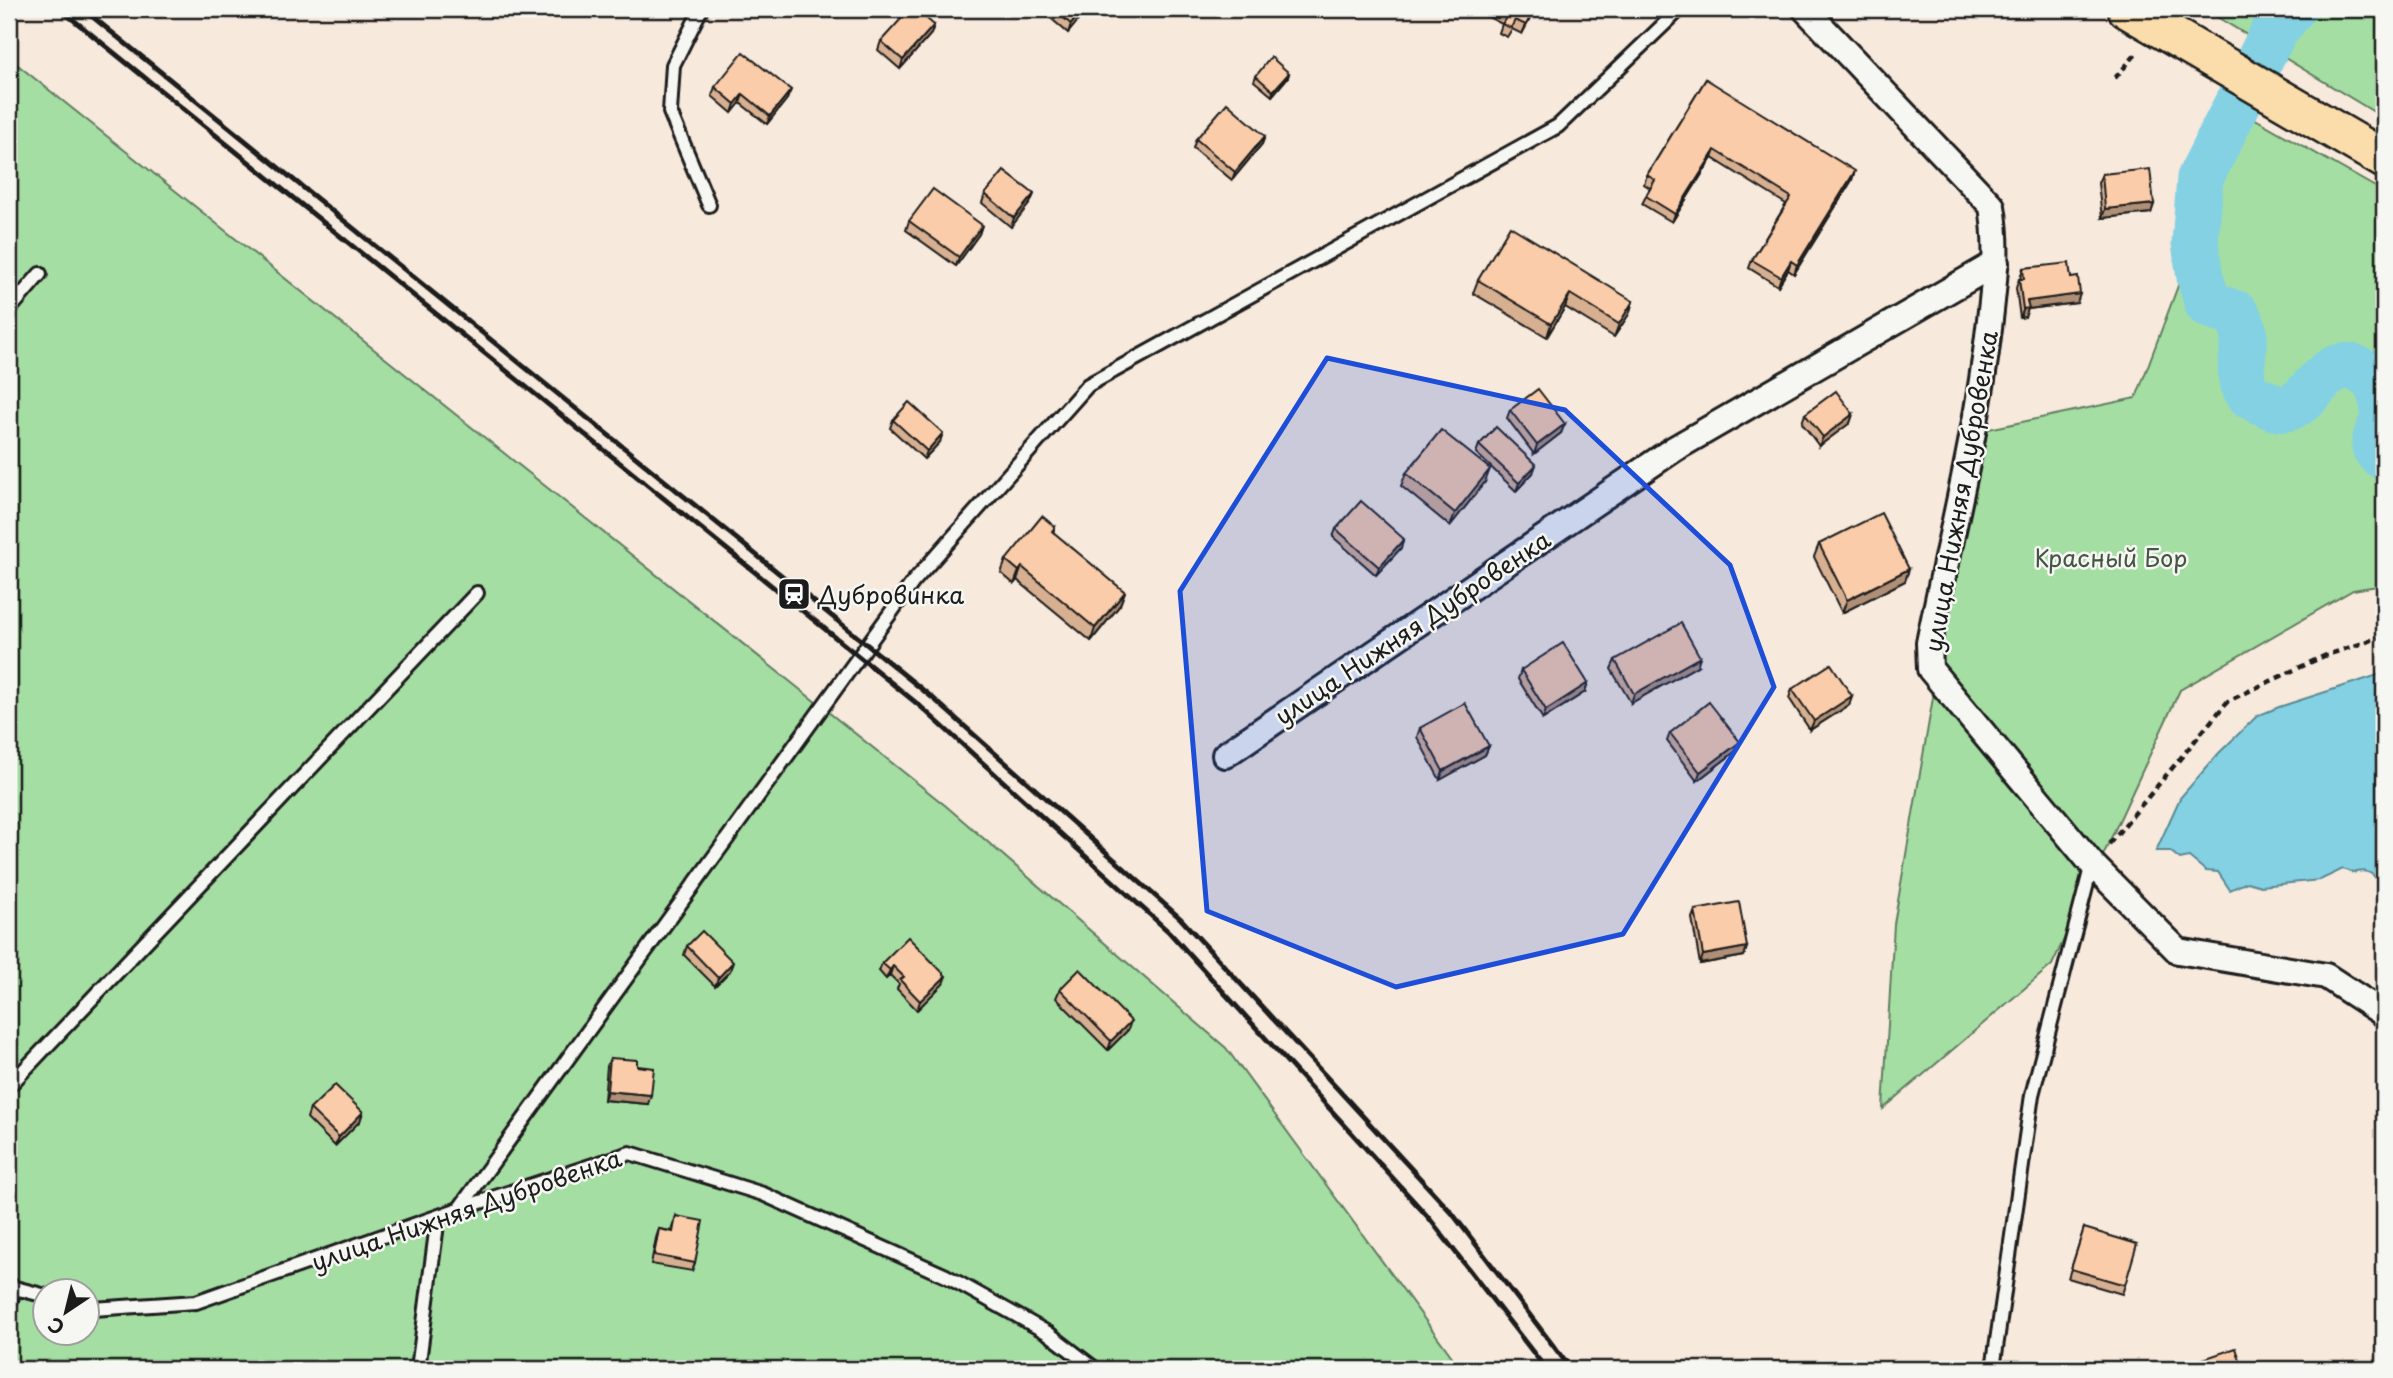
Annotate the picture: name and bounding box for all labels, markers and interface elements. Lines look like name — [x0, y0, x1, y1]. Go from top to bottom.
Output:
street label: улица Нижняя Дубровенка — [1914, 327, 2006, 655]
street label: улица Нижняя Дубровенка — [1267, 521, 1557, 733]
park label: Красный Бор — [2035, 539, 2187, 575]
station icon: Дубровинка — [775, 575, 813, 613]
place label: Дубровинка — [817, 576, 964, 612]
street label: улица Нижняя Дубровенка — [306, 1139, 626, 1279]
north arrow — [32, 1276, 102, 1346]
text: С — [42, 1311, 70, 1342]

